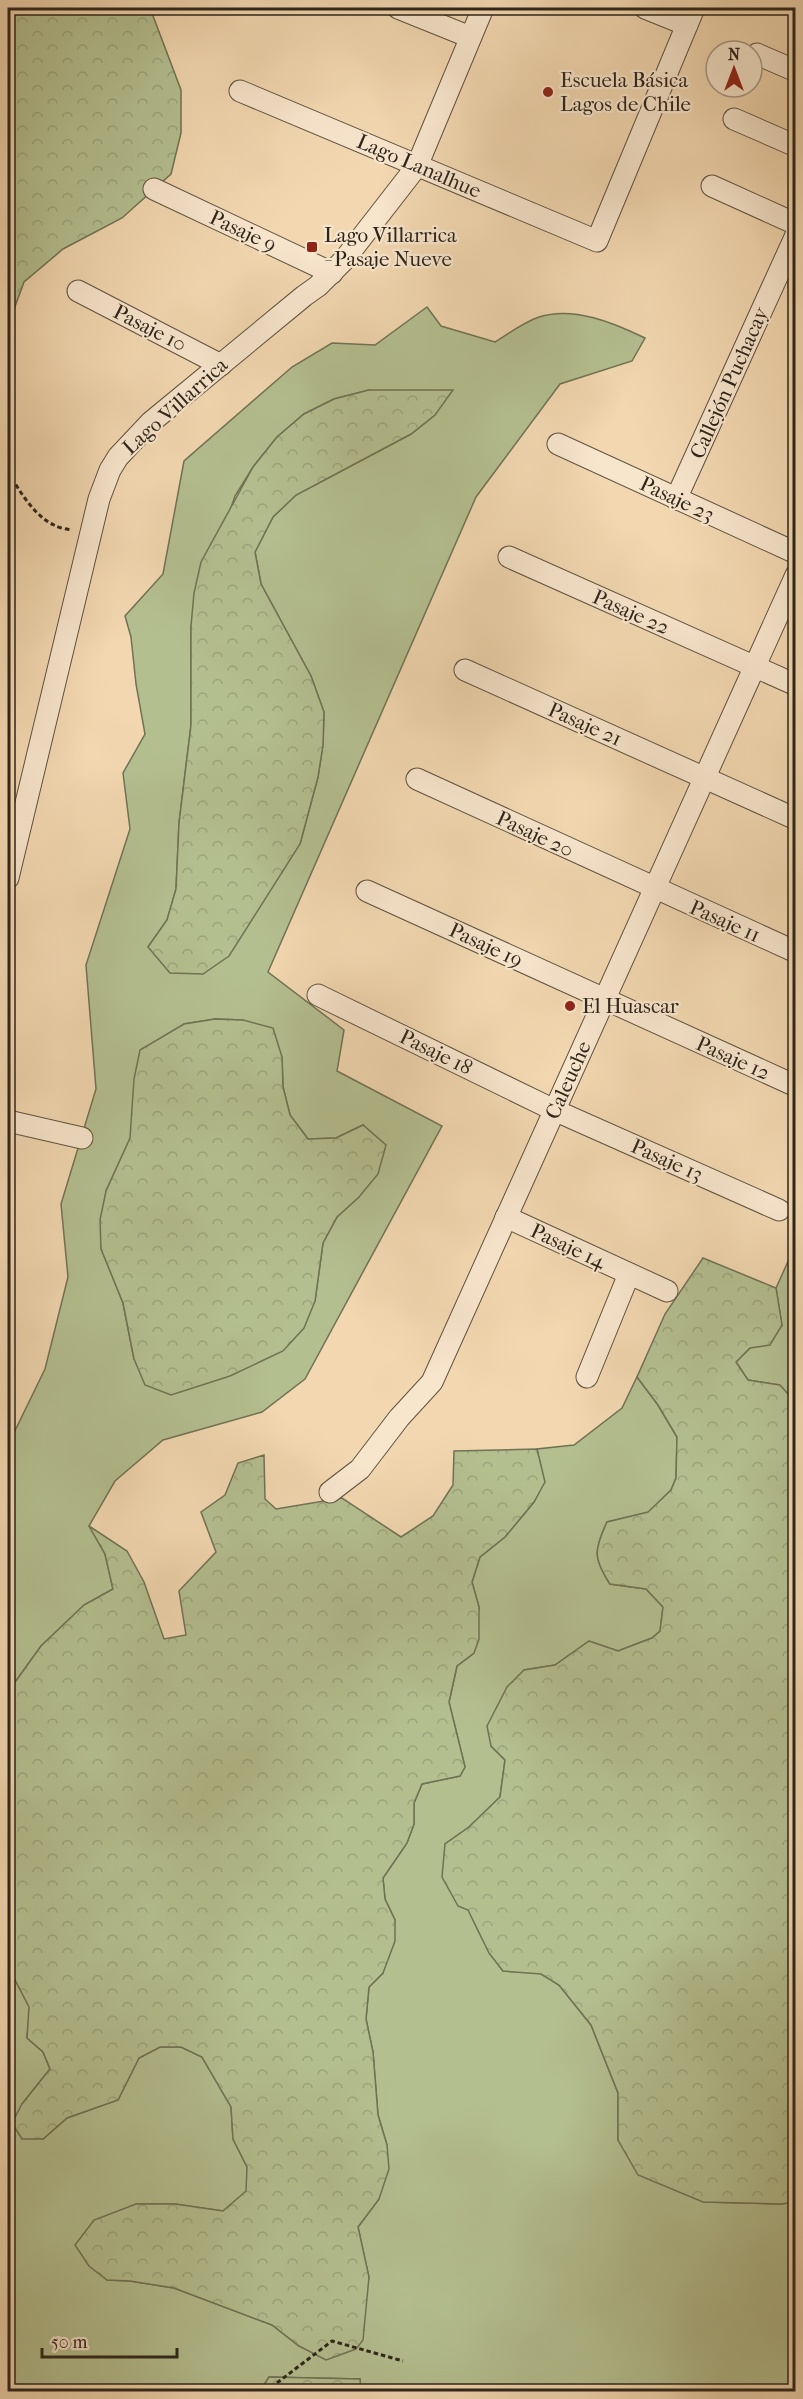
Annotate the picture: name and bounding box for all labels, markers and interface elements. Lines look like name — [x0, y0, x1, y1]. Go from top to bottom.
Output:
north arrow — [704, 39, 764, 99]
text: N — [728, 45, 741, 64]
place label: Escuela Básica Lagos de Chile — [560, 68, 691, 116]
marker: Escuela Básica Lagos de Chile — [541, 85, 555, 99]
street label: Lago Lanalhue — [353, 129, 485, 203]
street label: Pasaje 9 — [206, 205, 280, 257]
place label: Lago Villarrica - Pasaje Nueve — [324, 223, 457, 271]
marker: Lago Villarrica - Pasaje Nueve — [305, 240, 319, 254]
street label: Pasaje 10 — [109, 299, 191, 357]
street label: Callejón Puchacay — [685, 303, 773, 462]
street label: Lago Villarrica — [118, 352, 233, 459]
street label: Pasaje 23 — [636, 471, 718, 527]
street label: Pasaje 22 — [589, 584, 673, 640]
street label: Pasaje 21 — [544, 697, 626, 751]
street label: Pasaje 20 — [493, 806, 577, 862]
street label: Pasaje 11 — [686, 895, 764, 947]
street label: Pasaje 19 — [445, 918, 527, 972]
place label: El Huascar — [582, 994, 679, 1018]
marker: El Huascar — [563, 999, 577, 1013]
street label: Pasaje 18 — [396, 1024, 476, 1080]
street label: Pasaje 12 — [692, 1031, 774, 1085]
street label: Caleuche — [540, 1037, 596, 1123]
street label: Pasaje 13 — [627, 1134, 707, 1186]
street label: Pasaje 14 — [527, 1218, 610, 1274]
scale bar — [42, 2321, 177, 2359]
text: 50 m — [51, 2332, 88, 2353]

